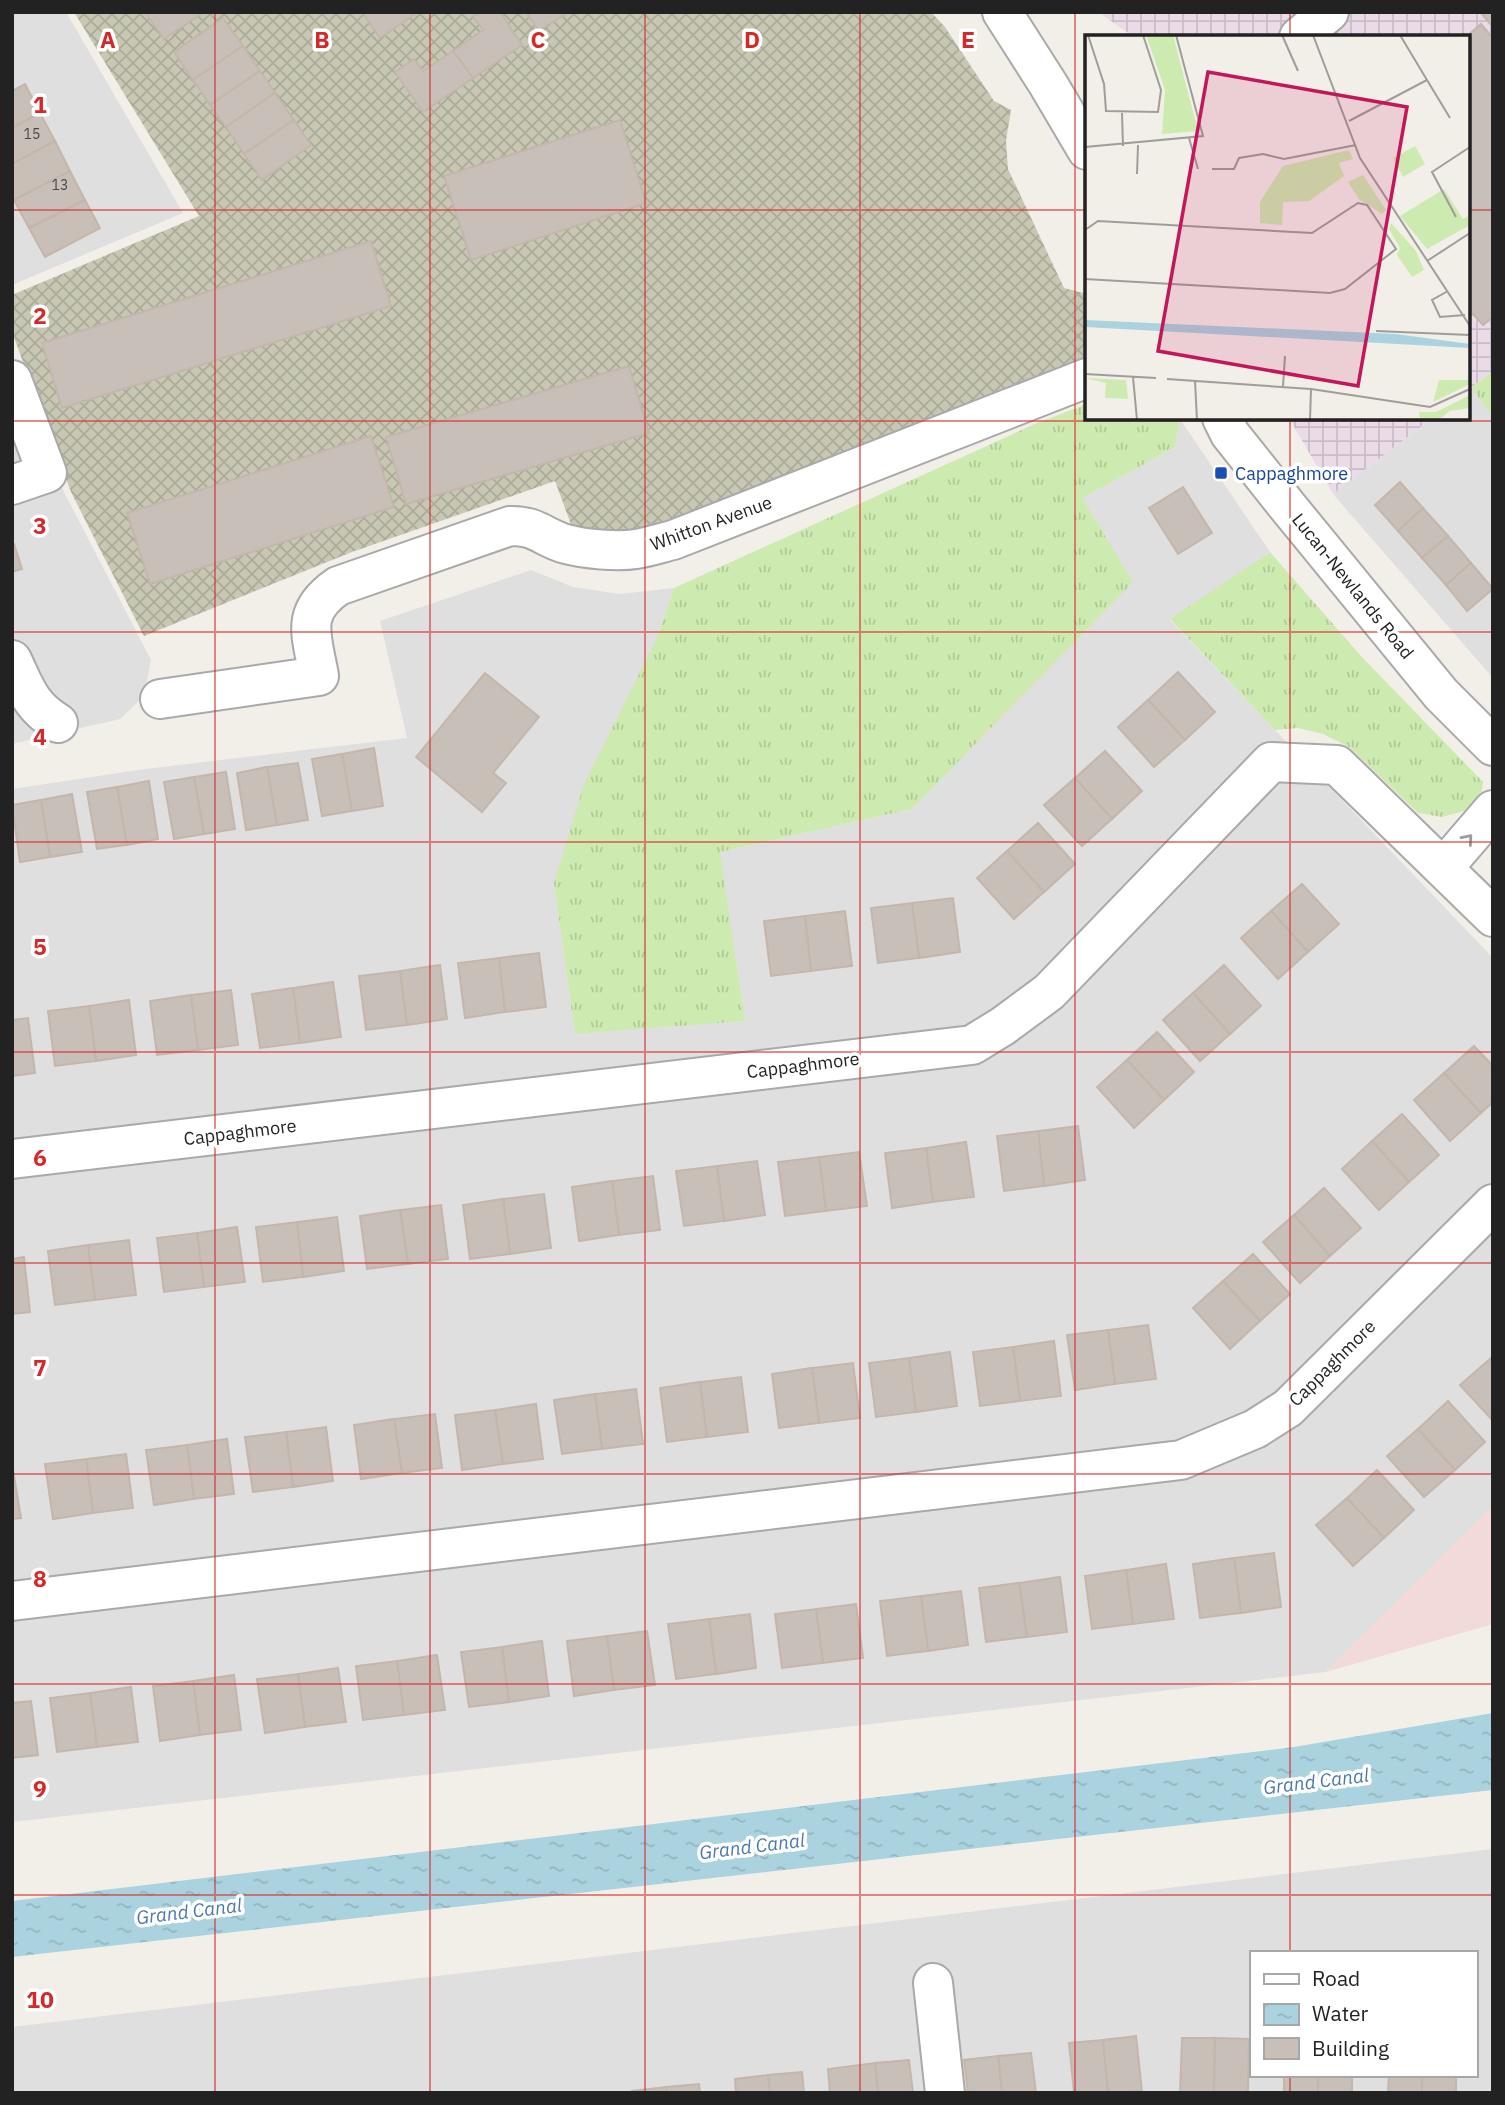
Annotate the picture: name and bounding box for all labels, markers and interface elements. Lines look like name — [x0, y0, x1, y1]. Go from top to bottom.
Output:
text: A — [100, 24, 116, 54]
text: B — [314, 24, 330, 54]
text: C — [531, 24, 546, 54]
text: D — [744, 24, 760, 54]
text: E — [961, 24, 975, 54]
inset map — [1085, 35, 1470, 420]
text: 1 — [33, 89, 47, 119]
house number: 15 — [24, 125, 40, 143]
house number: 13 — [52, 176, 68, 194]
text: 2 — [33, 300, 47, 330]
place label: Cappaghmore — [1235, 462, 1348, 485]
marker: Cappaghmore — [1213, 465, 1229, 481]
street label: Whitton Avenue — [647, 490, 775, 556]
street label: Lucan-Newlands Road — [1287, 508, 1419, 664]
text: 3 — [33, 510, 47, 540]
text: 4 — [33, 721, 47, 751]
one-way arrow — [1460, 834, 1472, 847]
text: 5 — [33, 931, 47, 961]
street label: Cappaghmore — [745, 1047, 861, 1083]
street label: Cappaghmore — [182, 1114, 298, 1150]
text: 6 — [33, 1142, 47, 1172]
street label: Cappaghmore — [1284, 1315, 1380, 1411]
text: 7 — [33, 1352, 47, 1382]
text: 8 — [33, 1563, 47, 1593]
water label: Grand Canal — [1262, 1763, 1370, 1799]
text: 9 — [33, 1773, 47, 1803]
water label: Grand Canal — [698, 1828, 806, 1864]
water label: Grand Canal — [135, 1893, 243, 1929]
legend — [1250, 1951, 1477, 2077]
text: Road — [1312, 1964, 1360, 1992]
text: 10 — [26, 1984, 54, 2014]
text: Water — [1312, 1999, 1369, 2027]
text: Building — [1312, 2034, 1389, 2062]

